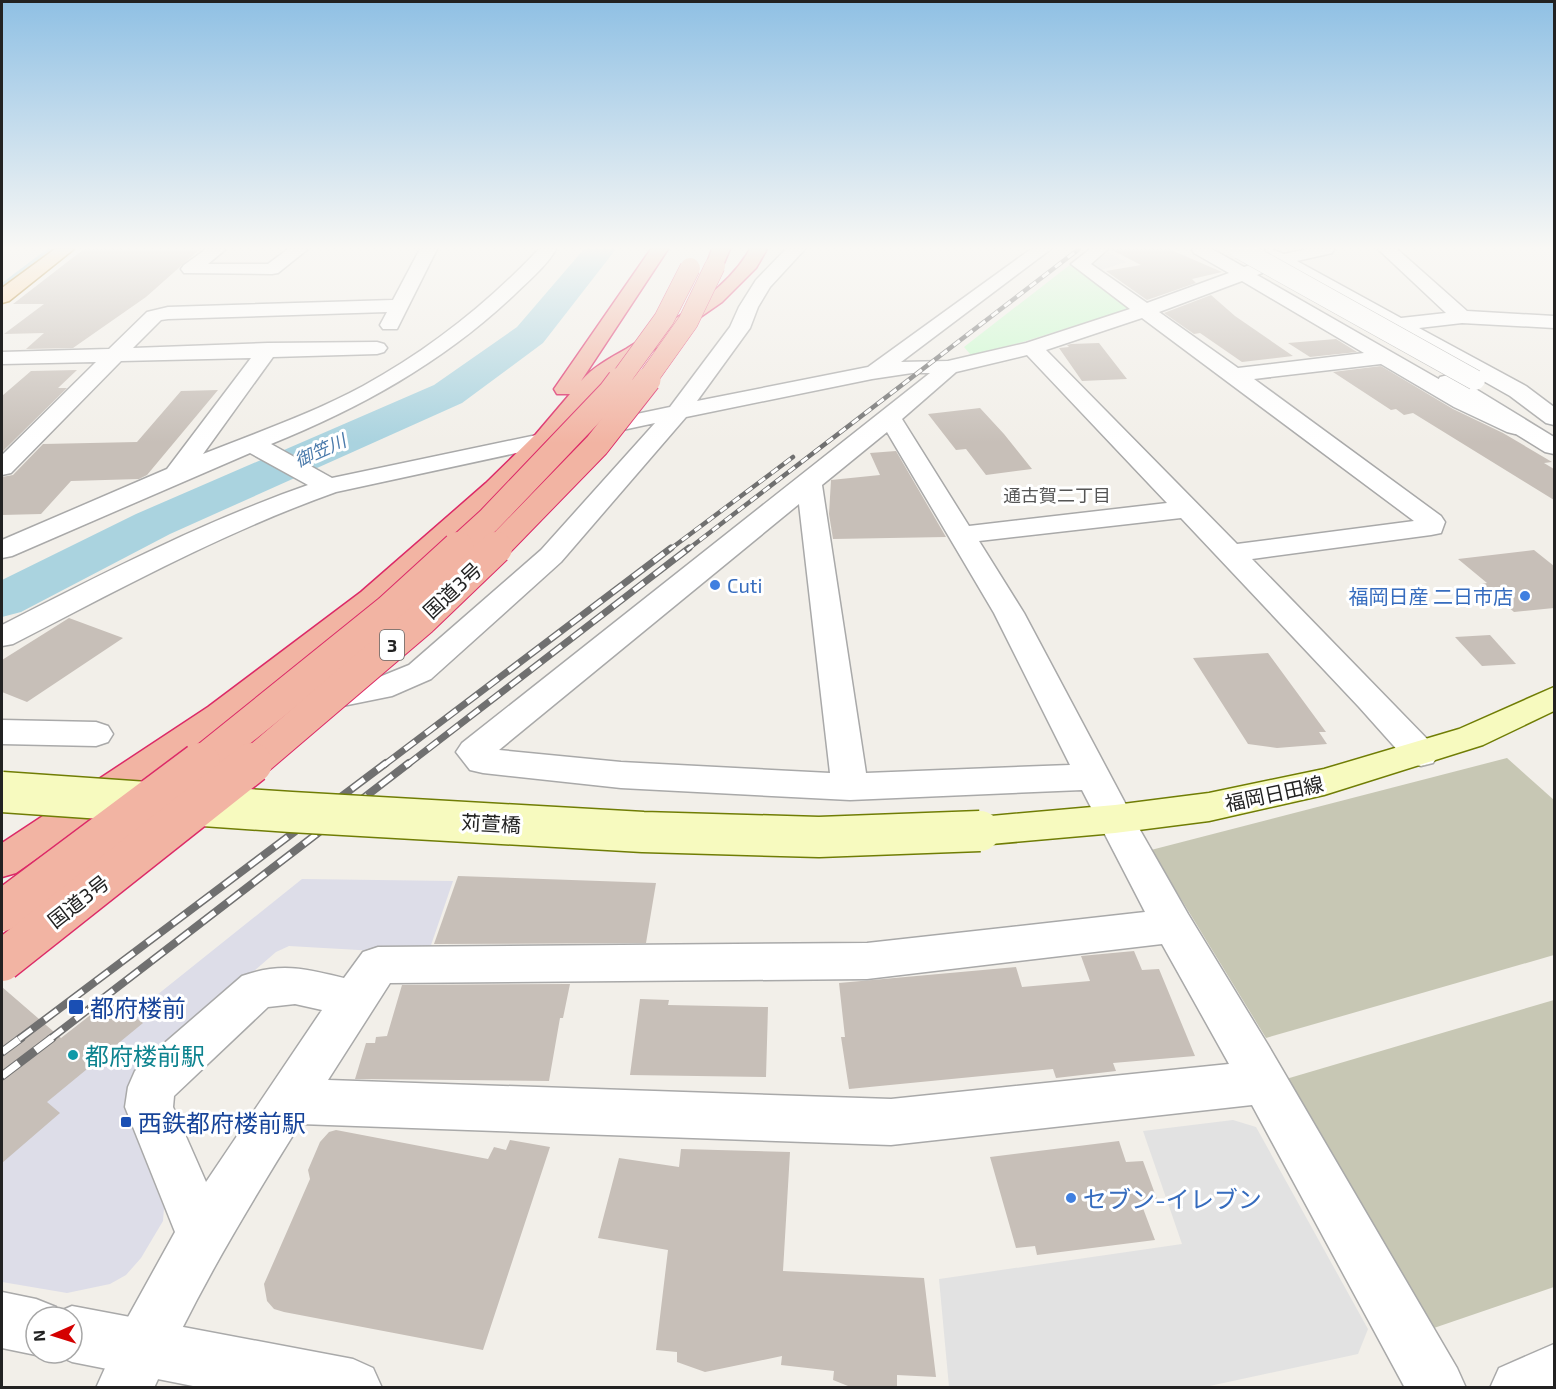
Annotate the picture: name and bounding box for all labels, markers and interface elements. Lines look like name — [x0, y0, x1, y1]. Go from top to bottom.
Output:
water label: 御笠川 — [291, 428, 351, 471]
district label: 通古賀二丁目 — [1003, 484, 1111, 506]
street label: 国道3号 — [418, 557, 486, 623]
place label: Cuti — [727, 573, 762, 597]
marker: Cuti — [708, 578, 722, 592]
place label: 福岡日産 二日市店 — [1349, 584, 1513, 608]
marker: 福岡日産 二日市店 — [1518, 589, 1532, 603]
road number: 3 — [380, 630, 404, 660]
street label: 福岡日田線 — [1223, 771, 1325, 815]
street label: 苅萱橋 — [460, 809, 522, 837]
street label: 国道3号 — [43, 870, 113, 932]
place label: 都府楼前 — [90, 993, 186, 1022]
marker: 都府楼前 — [67, 998, 85, 1016]
place label: 都府楼前駅 — [85, 1041, 205, 1070]
marker: 都府楼前駅 — [66, 1048, 80, 1062]
place label: 西鉄都府楼前駅 — [138, 1108, 306, 1137]
marker: 西鉄都府楼前駅 — [119, 1115, 133, 1129]
place label: セブン-イレブン — [1083, 1184, 1262, 1213]
marker: セブン-イレブン — [1064, 1191, 1078, 1205]
north arrow — [24, 1305, 84, 1365]
text: N — [29, 1330, 48, 1342]

